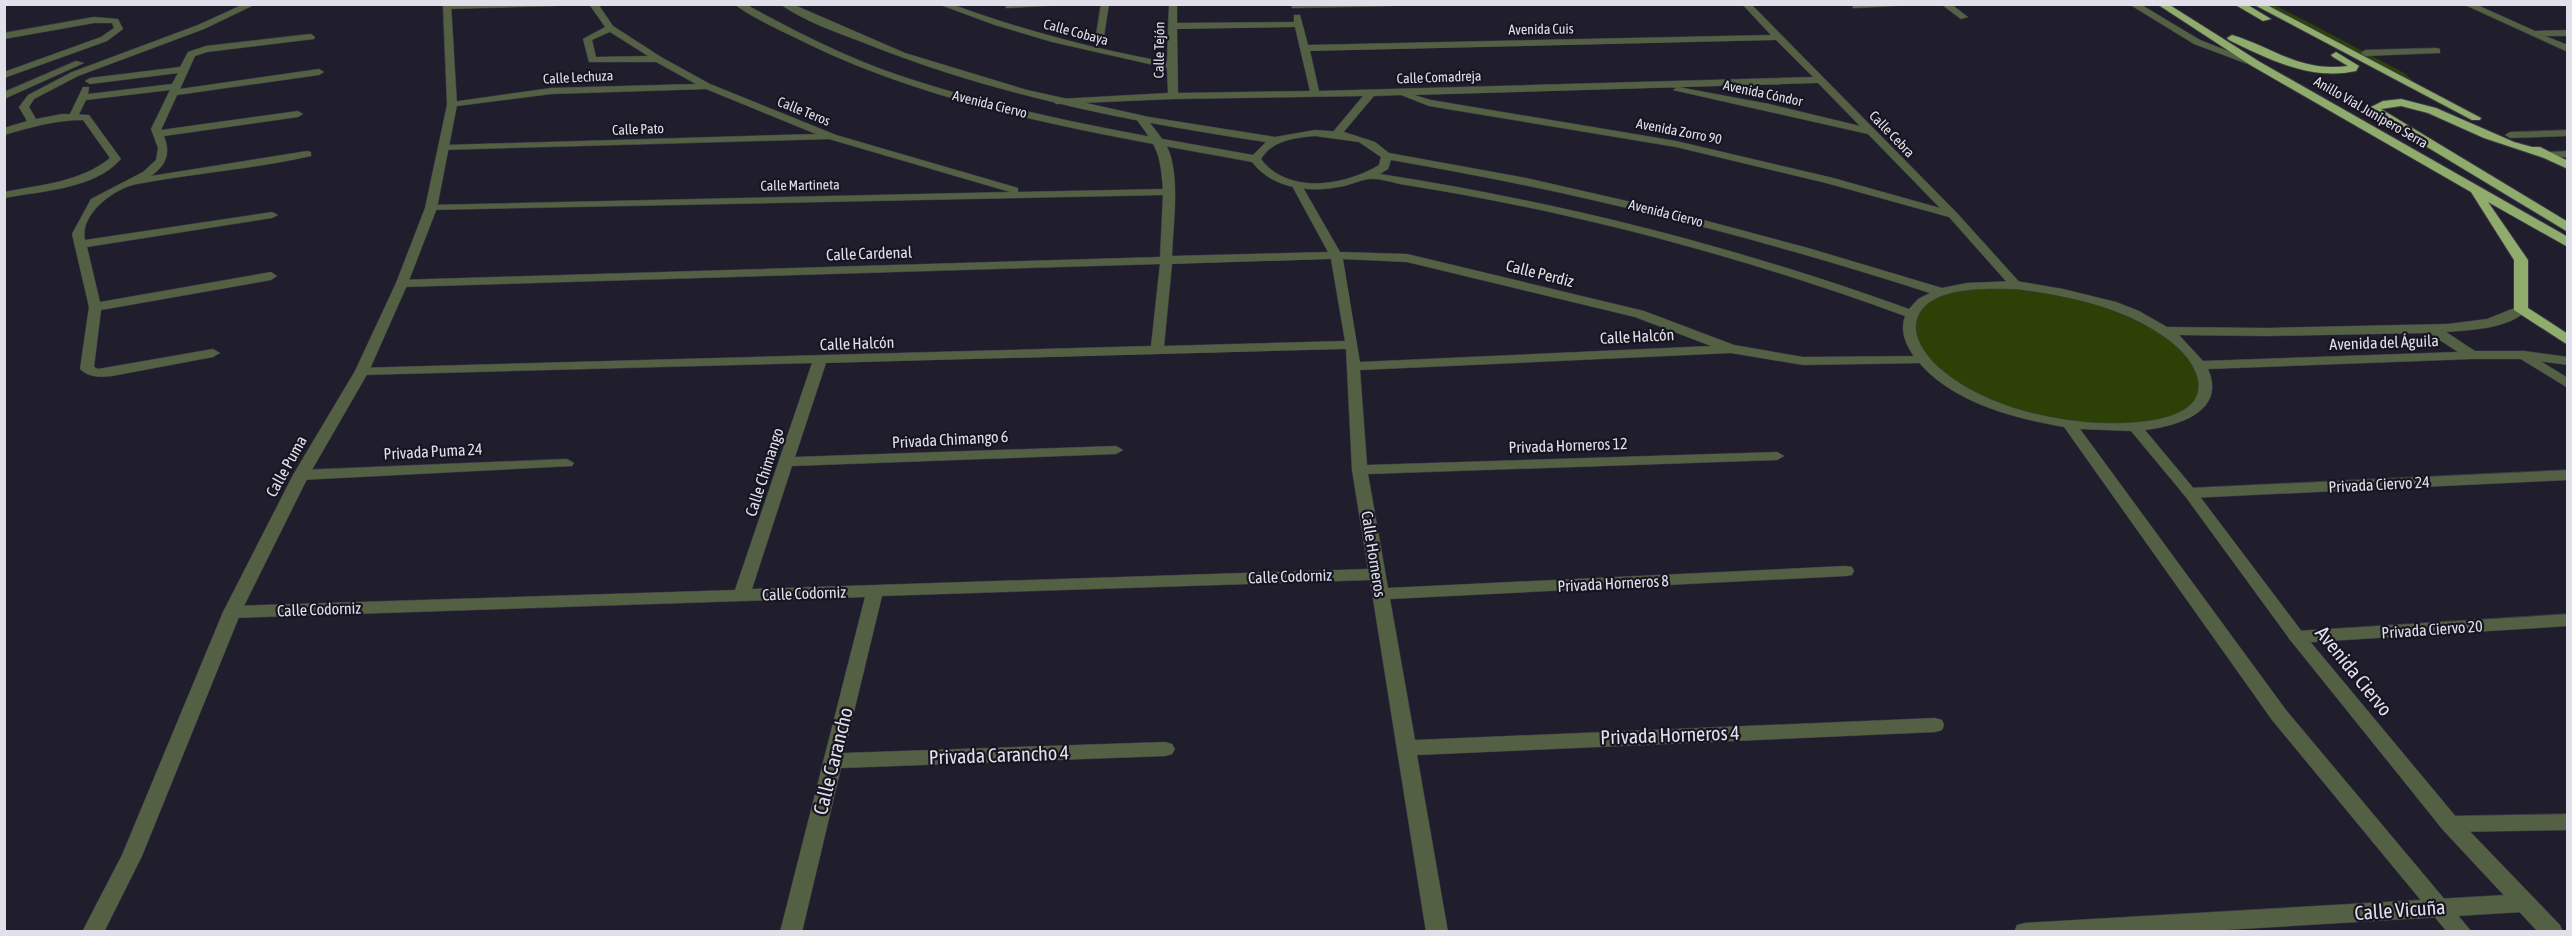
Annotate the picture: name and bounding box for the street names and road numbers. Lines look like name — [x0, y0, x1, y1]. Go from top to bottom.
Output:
street label: Calle Cobaya — [1042, 16, 1110, 48]
street label: Avenida Cuis — [1508, 20, 1574, 38]
street label: Calle Tejón — [1151, 22, 1167, 78]
street label: Calle Lechuza — [542, 67, 614, 87]
street label: Calle Comadreja — [1396, 68, 1482, 86]
street label: Anillo Vial Junípero Serra — [2311, 73, 2431, 151]
street label: Avenida Cóndor — [1722, 77, 1805, 109]
street label: Avenida Ciervo — [951, 87, 1029, 121]
street label: Calle Teros — [775, 93, 833, 129]
street label: Calle Cebra — [1866, 108, 1918, 160]
street label: Avenida Zorro 90 — [1635, 115, 1723, 147]
street label: Calle Pato — [612, 120, 664, 138]
street label: Calle Martineta — [760, 176, 840, 194]
street label: Avenida Ciervo — [1627, 196, 1705, 230]
street label: Calle Cardenal — [826, 242, 913, 263]
street label: Calle Perdiz — [1504, 256, 1576, 290]
street label: Calle Halcón — [1599, 325, 1675, 347]
street label: Avenida del Águila — [2329, 331, 2439, 354]
street label: Calle Halcón — [819, 333, 895, 353]
street label: Calle Chimango — [741, 426, 788, 519]
street label: Privada Chimango 6 — [891, 427, 1009, 452]
street label: Calle Puma — [262, 432, 310, 500]
street label: Privada Horneros 12 — [1508, 434, 1628, 456]
street label: Privada Puma 24 — [383, 439, 483, 463]
street label: Privada Ciervo 24 — [2328, 472, 2430, 496]
street label: Calle Horneros — [1358, 510, 1390, 599]
street label: Calle Codorniz — [1248, 566, 1333, 586]
street label: Privada Horneros 8 — [1557, 571, 1669, 595]
street label: Calle Codorniz — [762, 583, 847, 603]
street label: Calle Codorniz — [277, 599, 362, 619]
street label: Privada Ciervo 20 — [2381, 616, 2483, 642]
street label: Avenida Ciervo — [2311, 621, 2398, 720]
street label: Calle Carancho — [808, 705, 857, 817]
street label: Privada Horneros 4 — [1600, 721, 1740, 748]
street label: Privada Carancho 4 — [928, 741, 1070, 768]
street label: Calle Vicuña — [2354, 895, 2446, 924]

